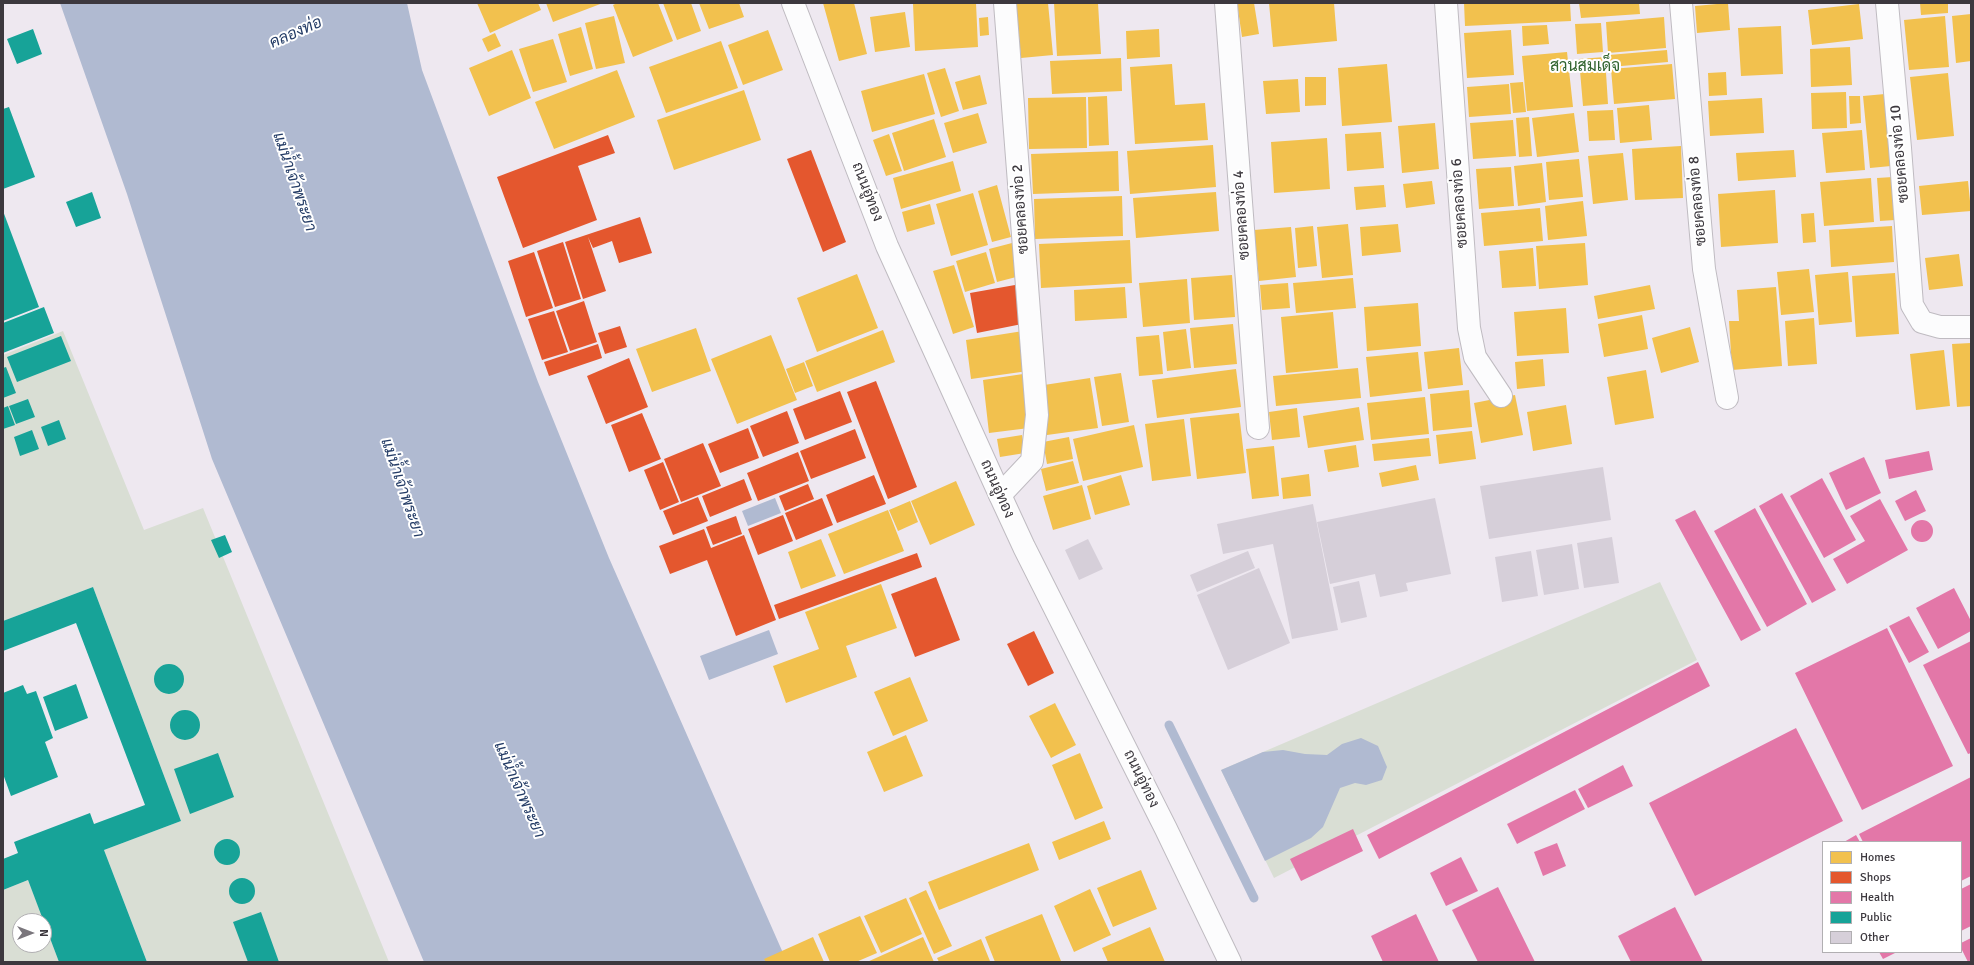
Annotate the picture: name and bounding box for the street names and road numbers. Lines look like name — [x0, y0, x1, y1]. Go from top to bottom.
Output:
street label: ซอยคลองท่อ 10 — [1887, 104, 1913, 204]
street label: ซอยคลองท่อ 8 — [1685, 155, 1711, 247]
street label: ซอยคลองท่อ 6 — [1448, 157, 1472, 249]
street label: ถนนอู่ทอง — [847, 160, 887, 224]
street label: ซอยคลองท่อ 2 — [1009, 163, 1033, 255]
street label: ซอยคลองท่อ 4 — [1230, 169, 1254, 261]
street label: ถนนอู่ทอง — [976, 457, 1018, 521]
street label: ถนนอู่ทอง — [1119, 747, 1163, 811]

